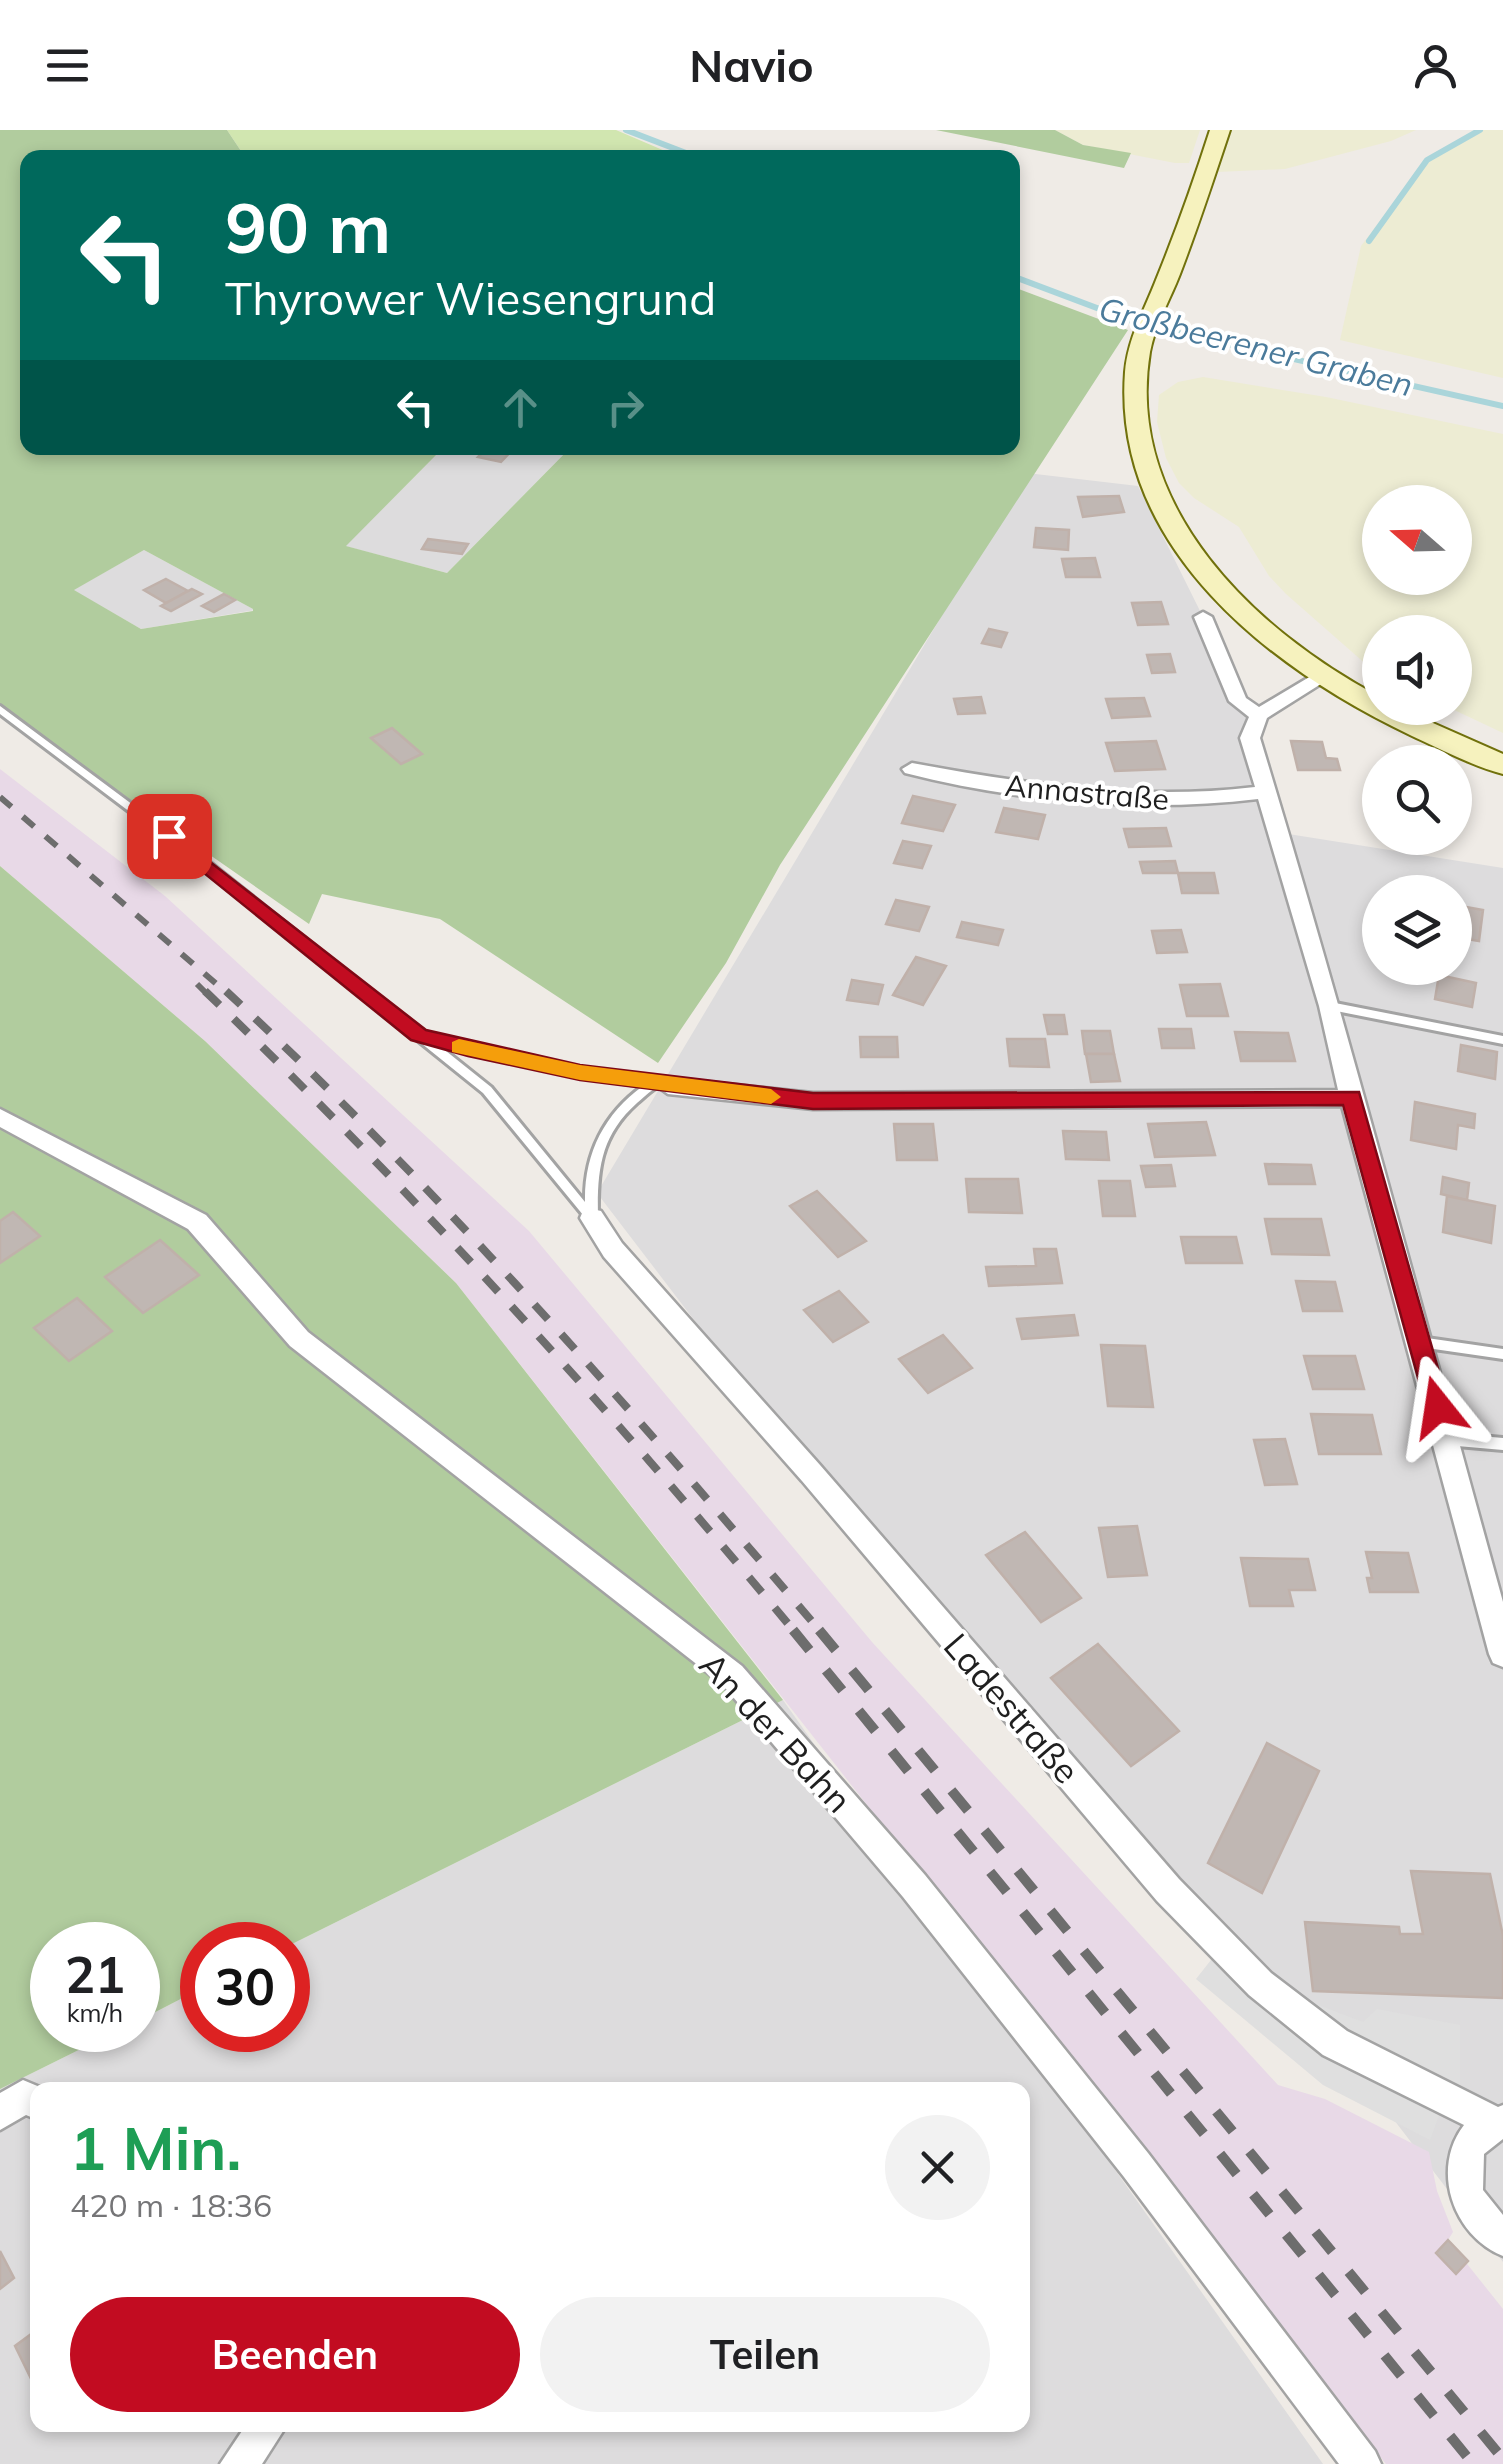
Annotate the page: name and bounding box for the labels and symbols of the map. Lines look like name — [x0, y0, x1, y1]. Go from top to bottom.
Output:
water label: Großbeerener Graben — [1095, 288, 1417, 404]
north arrow — [1362, 485, 1472, 595]
street label: Annastraße — [1003, 766, 1171, 818]
pin — [127, 794, 212, 879]
position arrow — [1386, 1355, 1490, 1459]
street label: Ladestraße — [935, 1624, 1089, 1792]
street label: An der Bahn — [691, 1643, 861, 1821]
speed limit sign: 30 — [180, 1922, 310, 2052]

